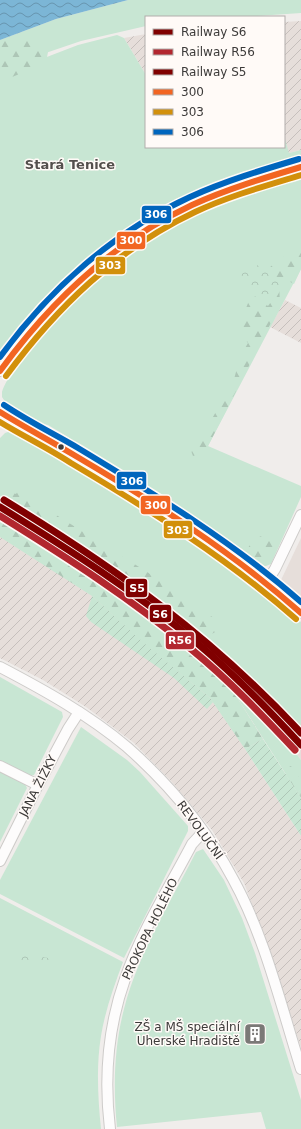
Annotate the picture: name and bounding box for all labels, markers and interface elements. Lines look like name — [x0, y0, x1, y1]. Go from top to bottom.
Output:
legend — [145, 16, 285, 148]
text: Railway S6 — [181, 25, 246, 39]
text: Railway R56 — [181, 45, 255, 59]
text: Railway S5 — [181, 65, 246, 79]
text: 300 — [181, 85, 204, 99]
text: 303 — [181, 105, 204, 119]
text: 306 — [181, 125, 204, 139]
district label: Stará Tenice — [25, 157, 115, 172]
line badge: 306 — [141, 205, 172, 224]
text: 306 — [145, 208, 168, 221]
line badge: 300 — [116, 231, 146, 250]
text: 300 — [120, 234, 143, 247]
line badge: 303 — [95, 256, 126, 275]
text: 303 — [99, 259, 121, 272]
unlabelled marker — [56, 442, 66, 452]
line badge: 306 — [116, 471, 147, 490]
text: 306 — [121, 475, 144, 488]
line badge: 300 — [140, 495, 171, 515]
text: 300 — [145, 499, 168, 512]
line badge: 303 — [163, 520, 193, 539]
text: 303 — [167, 524, 189, 537]
line badge: S5 — [125, 578, 148, 598]
text: S5 — [129, 582, 145, 595]
line badge: S6 — [149, 604, 172, 623]
text: S6 — [152, 608, 168, 621]
line badge: R56 — [165, 631, 195, 650]
text: R56 — [168, 634, 192, 647]
street label: JANA ŽIŽKY — [15, 752, 60, 820]
street label: REVOLUČNÍ — [174, 797, 227, 862]
street label: PROKOPA HOLÉHO — [118, 875, 181, 982]
place label: ZŠ a MŠ speciální Uherské Hradiště — [135, 1019, 241, 1048]
building icon: ZŠ a MŠ speciální Uherské Hradiště — [242, 1021, 268, 1047]

